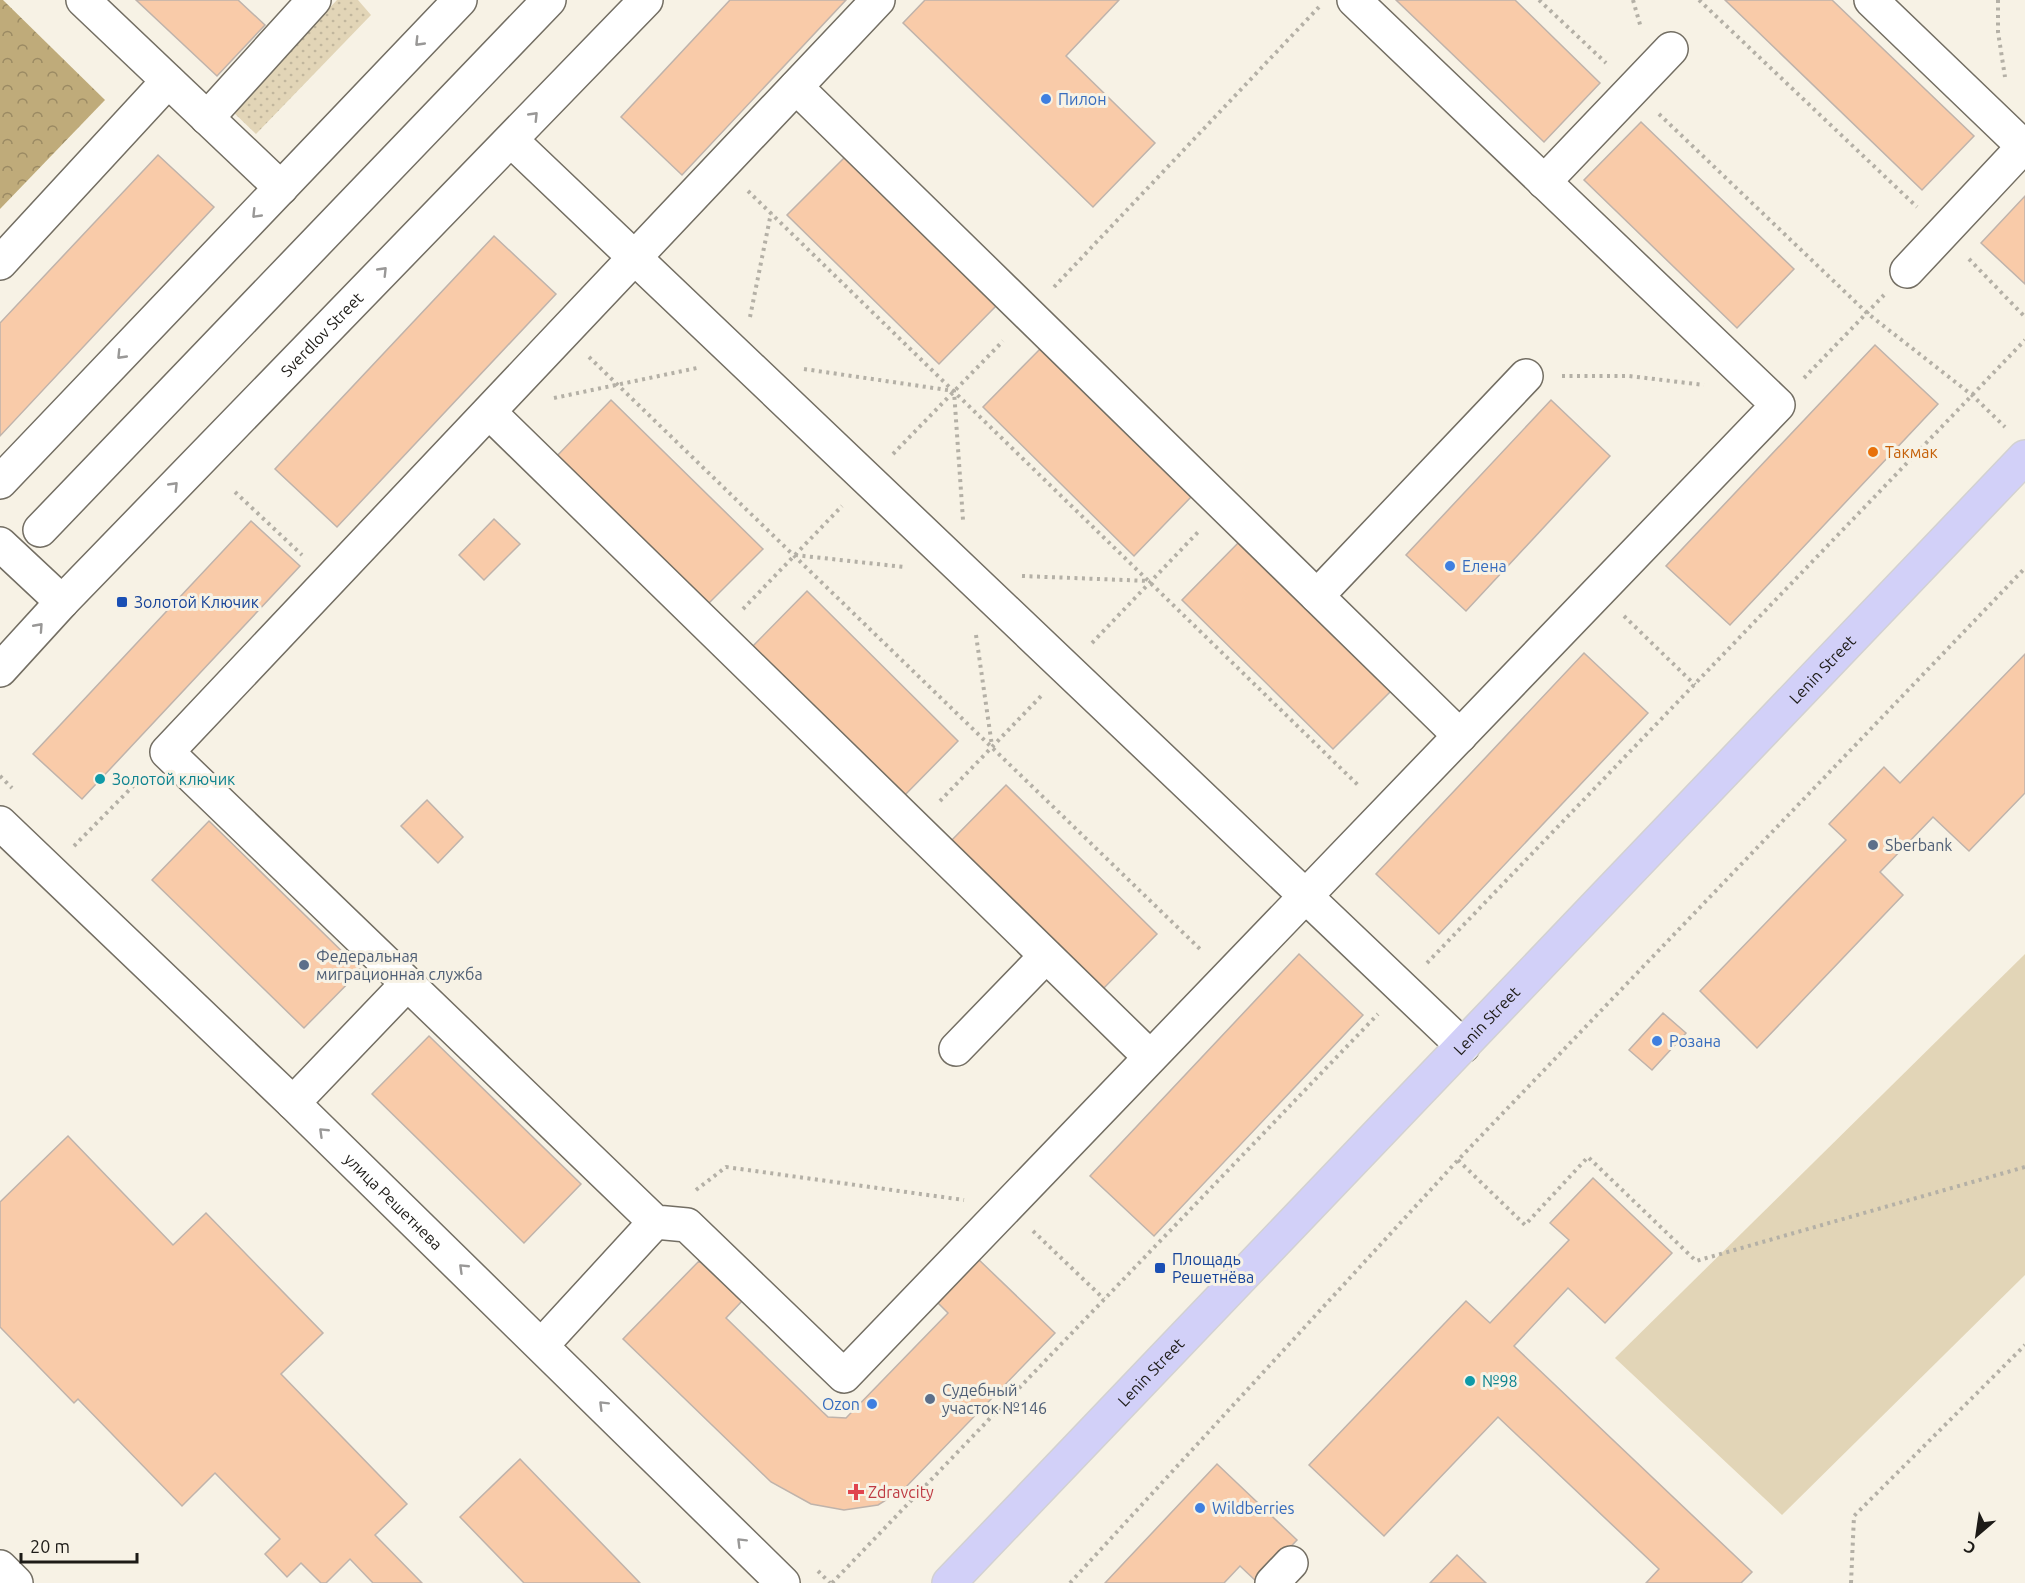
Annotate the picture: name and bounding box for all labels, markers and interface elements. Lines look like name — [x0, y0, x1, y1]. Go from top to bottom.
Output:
one-way arrow — [416, 35, 427, 46]
place label: Пилон — [1058, 90, 1107, 108]
marker: Пилон — [1039, 92, 1053, 106]
one-way arrow — [527, 112, 538, 122]
one-way arrow — [252, 207, 263, 217]
one-way arrow — [376, 267, 387, 278]
street label: Sverdlov Street — [277, 288, 367, 380]
one-way arrow — [118, 348, 129, 359]
place label: Такмак — [1885, 443, 1938, 461]
marker: Такмак — [1866, 445, 1880, 459]
one-way arrow — [167, 482, 178, 493]
place label: Елена — [1462, 557, 1507, 575]
marker: Елена — [1443, 559, 1457, 573]
place label: Золотой Ключик — [134, 593, 259, 611]
marker: Золотой Ключик — [115, 595, 129, 609]
one-way arrow — [32, 623, 43, 634]
street label: Lenin Street — [1786, 631, 1860, 707]
place label: Золотой ключик — [112, 770, 235, 788]
marker: Золотой ключик — [93, 772, 107, 786]
place label: Sberbank — [1885, 836, 1952, 854]
marker: Sberbank — [1866, 838, 1880, 852]
place label: Федеральная миграционная служба — [316, 947, 483, 983]
marker: Федеральная миграционная служба — [297, 958, 311, 972]
street label: Lenin Street — [1450, 982, 1524, 1058]
place label: Розана — [1669, 1032, 1721, 1050]
marker: Розана — [1650, 1034, 1664, 1048]
one-way arrow — [320, 1129, 331, 1140]
street label: улица Решетнева — [341, 1150, 446, 1253]
place label: Площадь Решетнёва — [1172, 1250, 1254, 1286]
marker: Площадь Решетнёва — [1153, 1261, 1167, 1275]
one-way arrow — [460, 1265, 471, 1276]
street label: Lenin Street — [1114, 1334, 1188, 1410]
place label: №98 — [1482, 1372, 1518, 1390]
marker: №98 — [1463, 1374, 1477, 1388]
place label: Судебный участок №146 — [942, 1381, 1047, 1417]
marker: Судебный участок №146 — [923, 1392, 937, 1406]
place label: Ozon — [822, 1395, 860, 1413]
marker: Ozon — [865, 1397, 879, 1411]
one-way arrow — [599, 1401, 610, 1412]
place label: Zdravcity — [868, 1483, 934, 1501]
marker: Zdravcity — [849, 1485, 863, 1499]
place label: Wildberries — [1212, 1499, 1295, 1517]
marker: Wildberries — [1193, 1501, 1207, 1515]
north arrow — [1947, 1505, 2007, 1565]
scale bar — [21, 1526, 136, 1564]
text: 20 m — [30, 1536, 70, 1556]
one-way arrow — [738, 1538, 749, 1549]
text: С — [1961, 1538, 1979, 1558]

